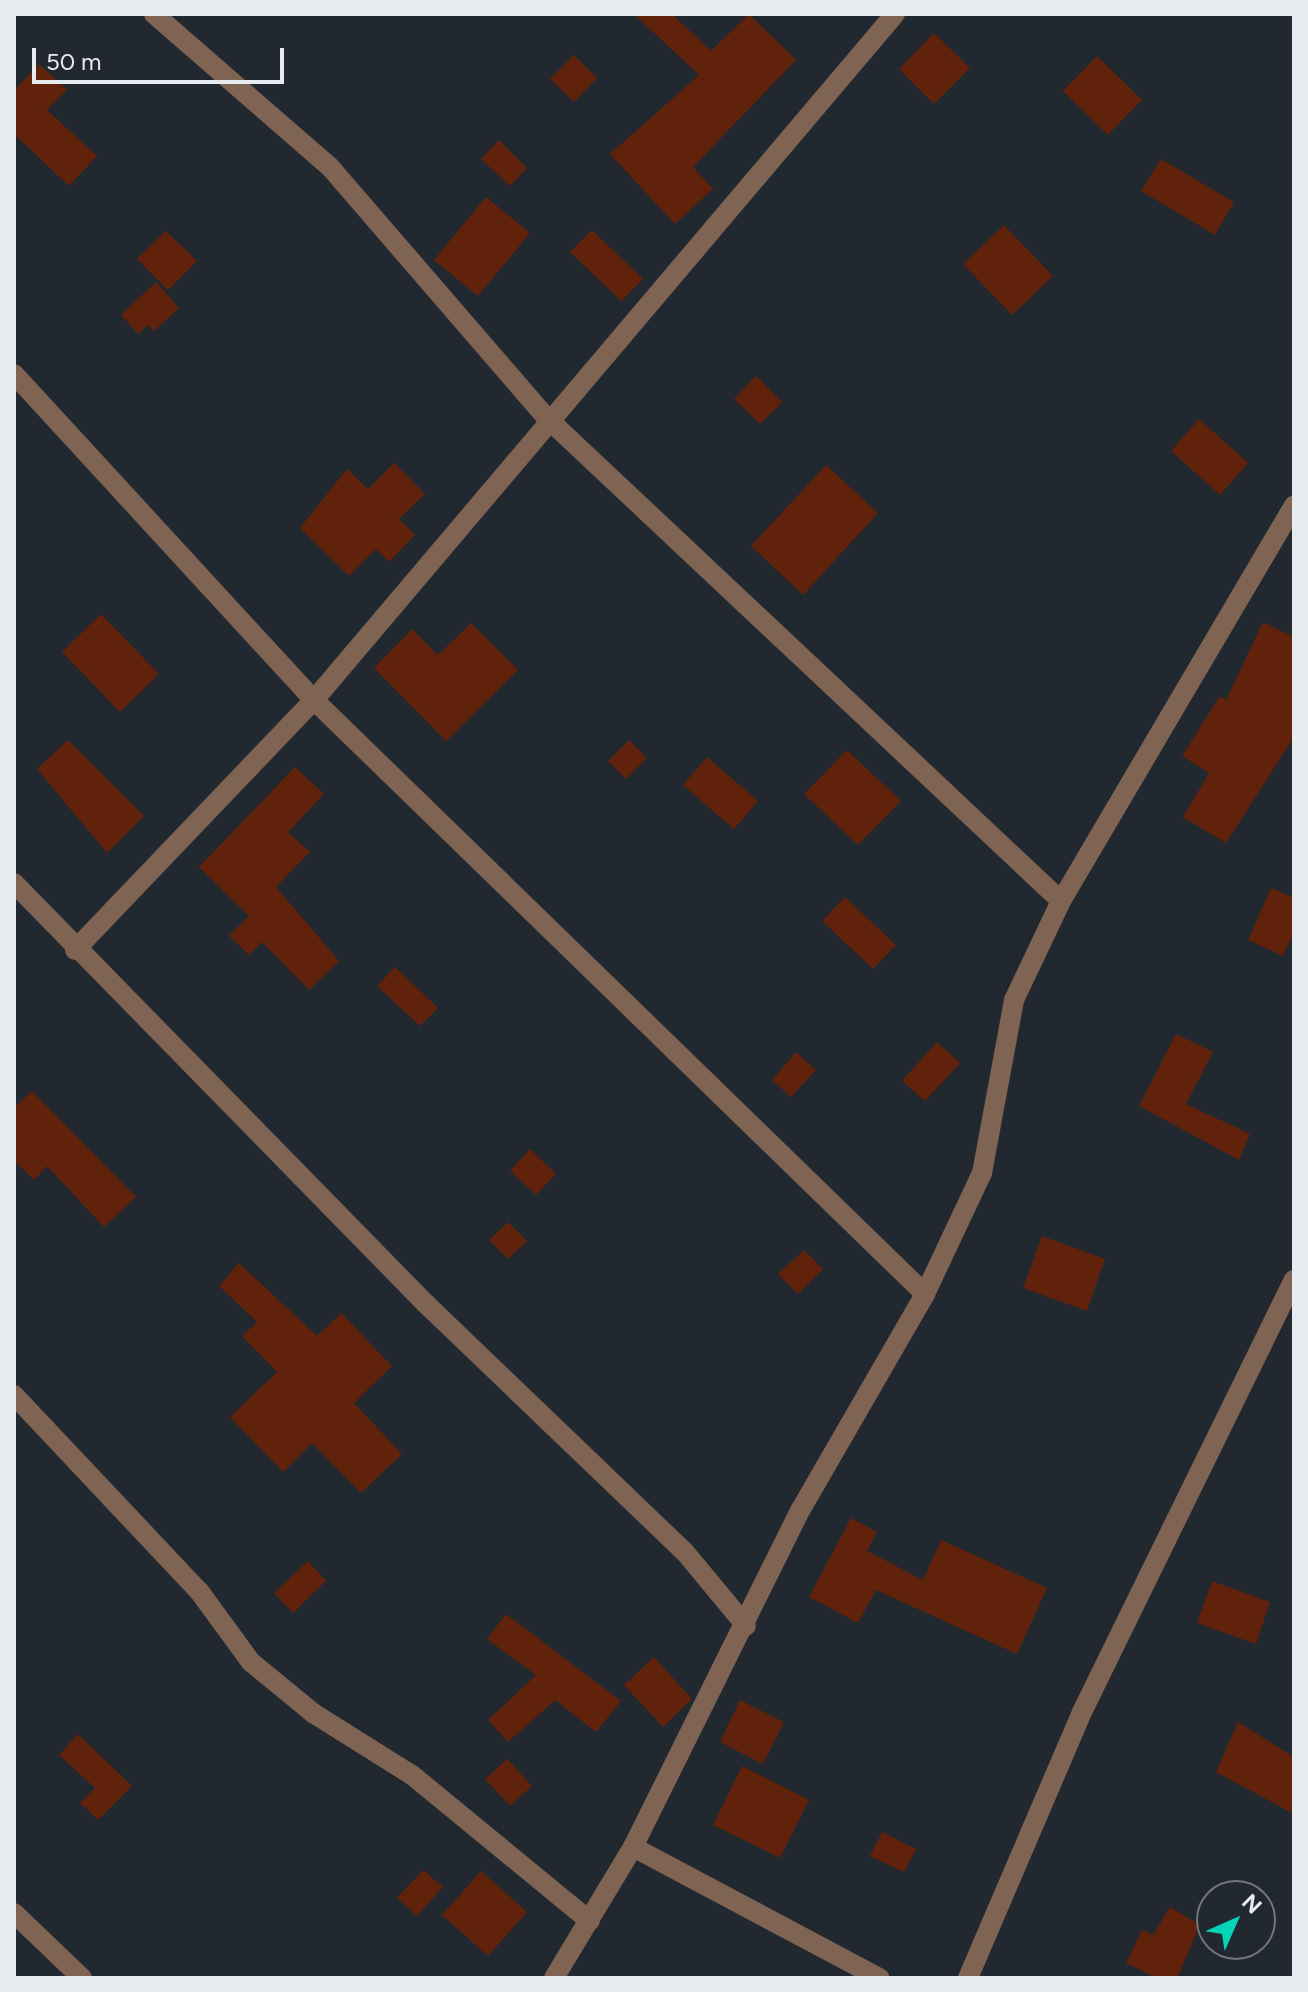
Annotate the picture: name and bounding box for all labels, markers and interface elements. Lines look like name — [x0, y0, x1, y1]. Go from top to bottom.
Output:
scale bar — [36, 32, 288, 82]
text: 50 m — [46, 47, 102, 76]
north arrow — [1196, 1880, 1276, 1960]
text: N — [1236, 1889, 1267, 1920]

